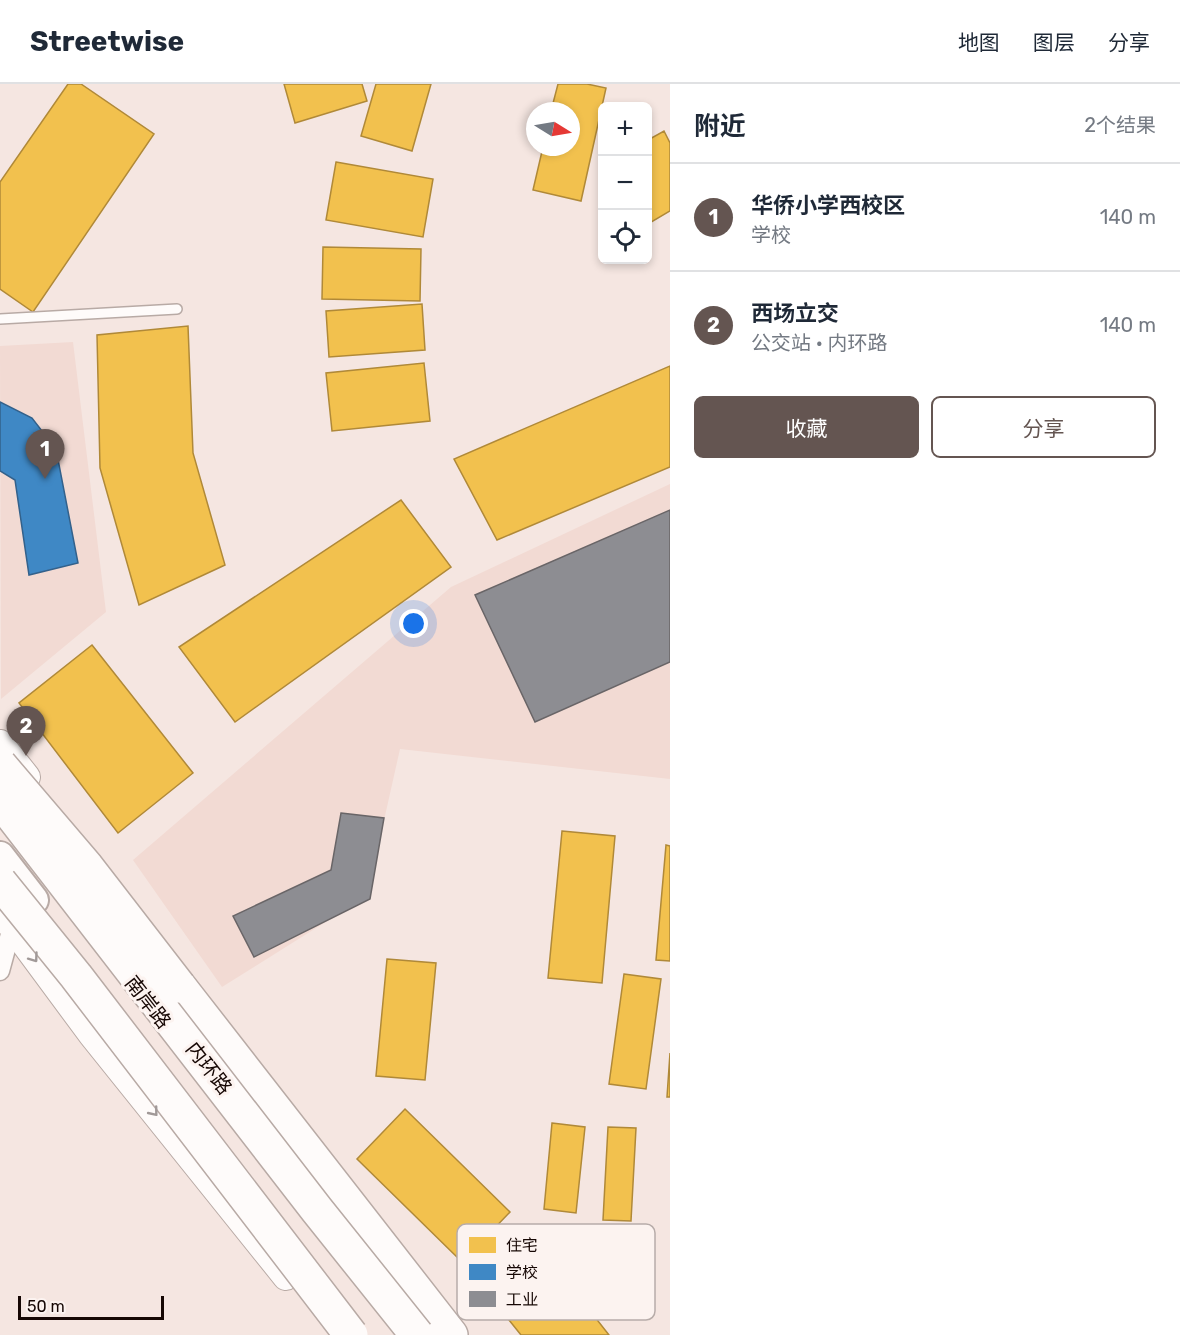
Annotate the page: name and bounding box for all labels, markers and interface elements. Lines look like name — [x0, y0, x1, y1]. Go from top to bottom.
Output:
text: Streetwise — [30, 25, 184, 58]
text: 地图 — [958, 30, 1000, 55]
text: 图层 — [1033, 30, 1075, 55]
text: 分享 — [1108, 30, 1150, 55]
north arrow — [526, 102, 580, 156]
map controls — [598, 102, 652, 264]
button: + — [598, 102, 652, 156]
text: 附近 — [694, 111, 746, 142]
text: 2个结果 — [1084, 113, 1156, 137]
button: − — [598, 156, 652, 210]
text: 华侨小学西校区 — [751, 192, 905, 219]
text: 1 — [709, 205, 718, 229]
text: 140 m — [1100, 205, 1156, 229]
button: locate — [598, 210, 652, 264]
text: 学校 — [751, 223, 791, 247]
text: 西场立交 — [751, 300, 839, 327]
text: 2 — [707, 313, 720, 337]
text: 140 m — [1100, 313, 1156, 337]
text: 公交站 · 内环路 — [751, 331, 887, 355]
button: 收藏 — [694, 396, 919, 458]
button: 分享 — [931, 396, 1156, 458]
pin: 1 — [26, 430, 64, 479]
your location — [399, 609, 428, 638]
pin: 2 — [6, 706, 46, 756]
one-way arrow — [27, 952, 38, 963]
street label: 南岸路 — [120, 971, 176, 1033]
street label: 内环路 — [181, 1037, 237, 1099]
one-way arrow — [147, 1105, 158, 1116]
legend — [457, 1224, 655, 1320]
text: 住宅 — [506, 1236, 538, 1255]
text: 学校 — [506, 1263, 538, 1282]
text: 工业 — [506, 1290, 538, 1309]
scale bar — [18, 1293, 164, 1320]
text: 50 m — [27, 1297, 65, 1316]

